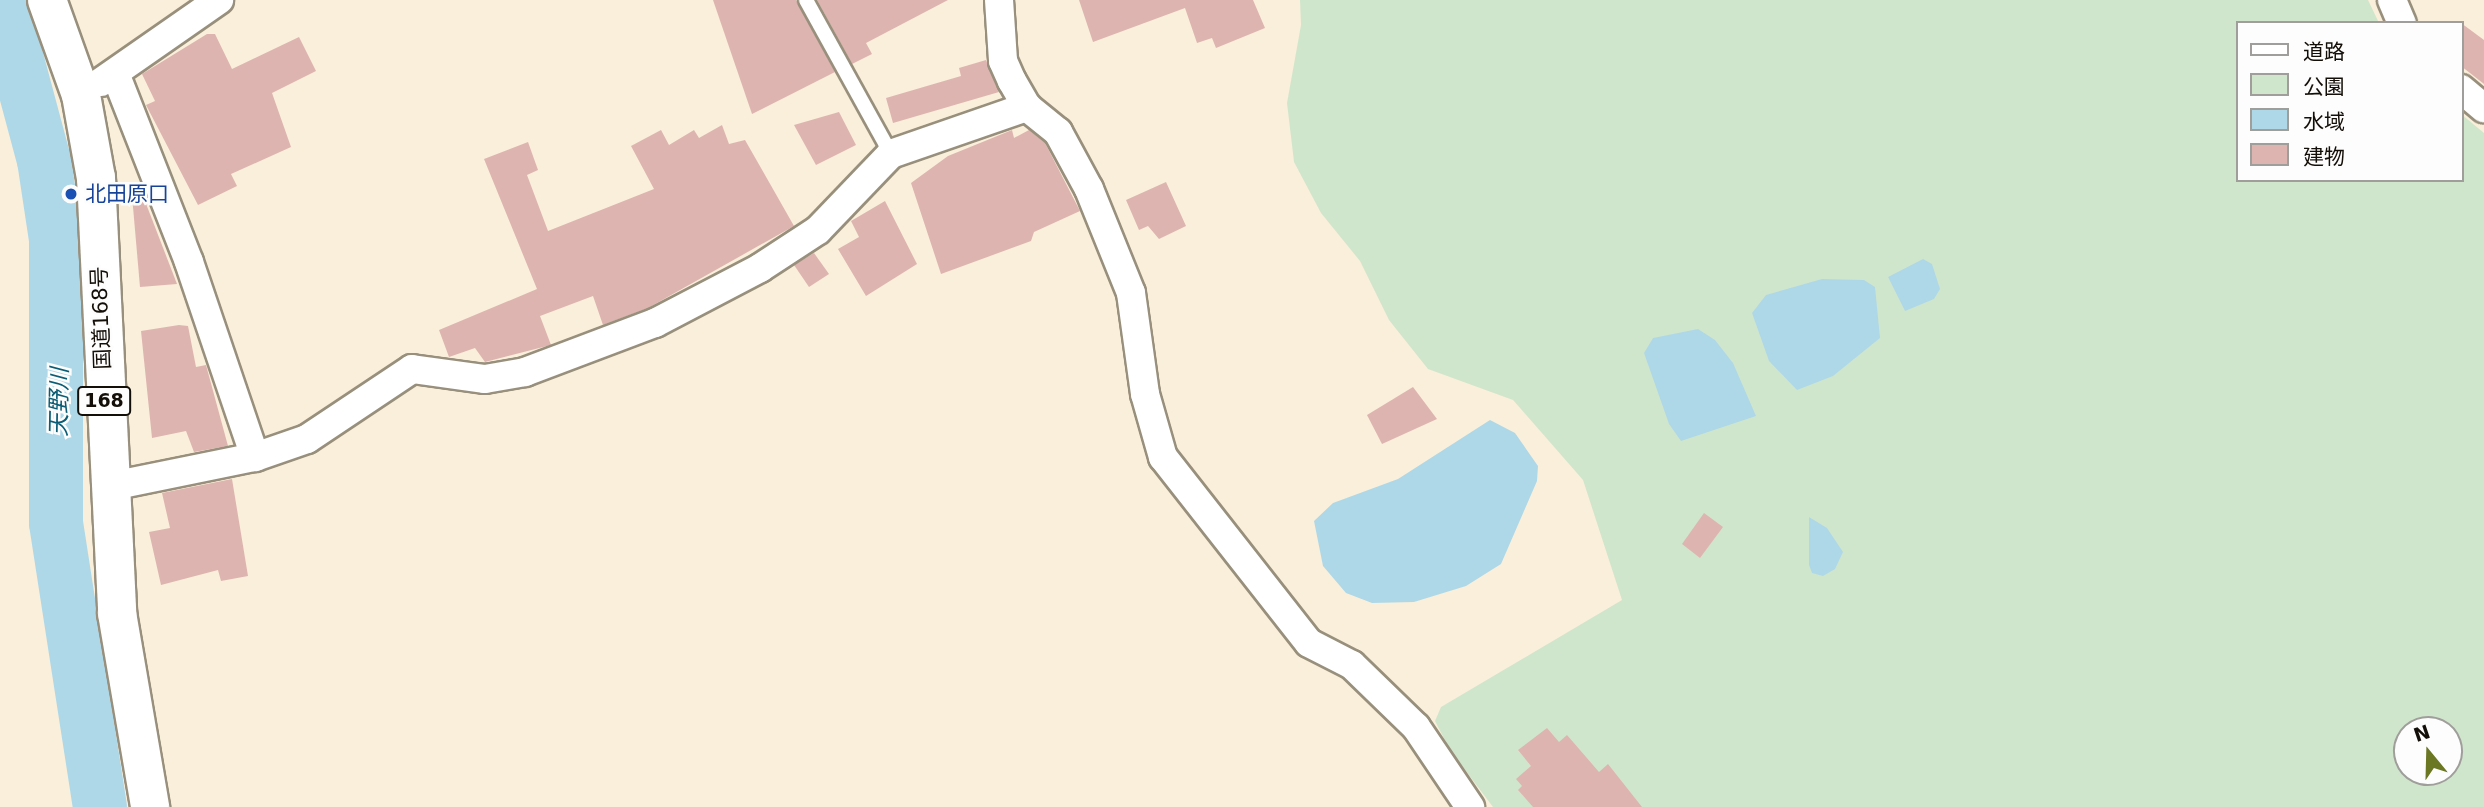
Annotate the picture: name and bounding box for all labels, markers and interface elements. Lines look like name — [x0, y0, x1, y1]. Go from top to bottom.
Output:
legend — [2236, 21, 2463, 182]
text: 道路 — [2303, 40, 2345, 64]
text: 公園 — [2303, 75, 2345, 99]
text: 水域 — [2303, 110, 2345, 134]
text: 建物 — [2303, 145, 2345, 169]
place label: 北田原口 — [85, 181, 169, 207]
marker: 北田原口 — [63, 186, 79, 202]
street label: 国道168号 — [87, 266, 115, 370]
water label: 天野川 — [45, 367, 73, 437]
road number: 168 — [76, 386, 132, 416]
north arrow — [2393, 716, 2463, 786]
text: N — [2411, 720, 2433, 746]

